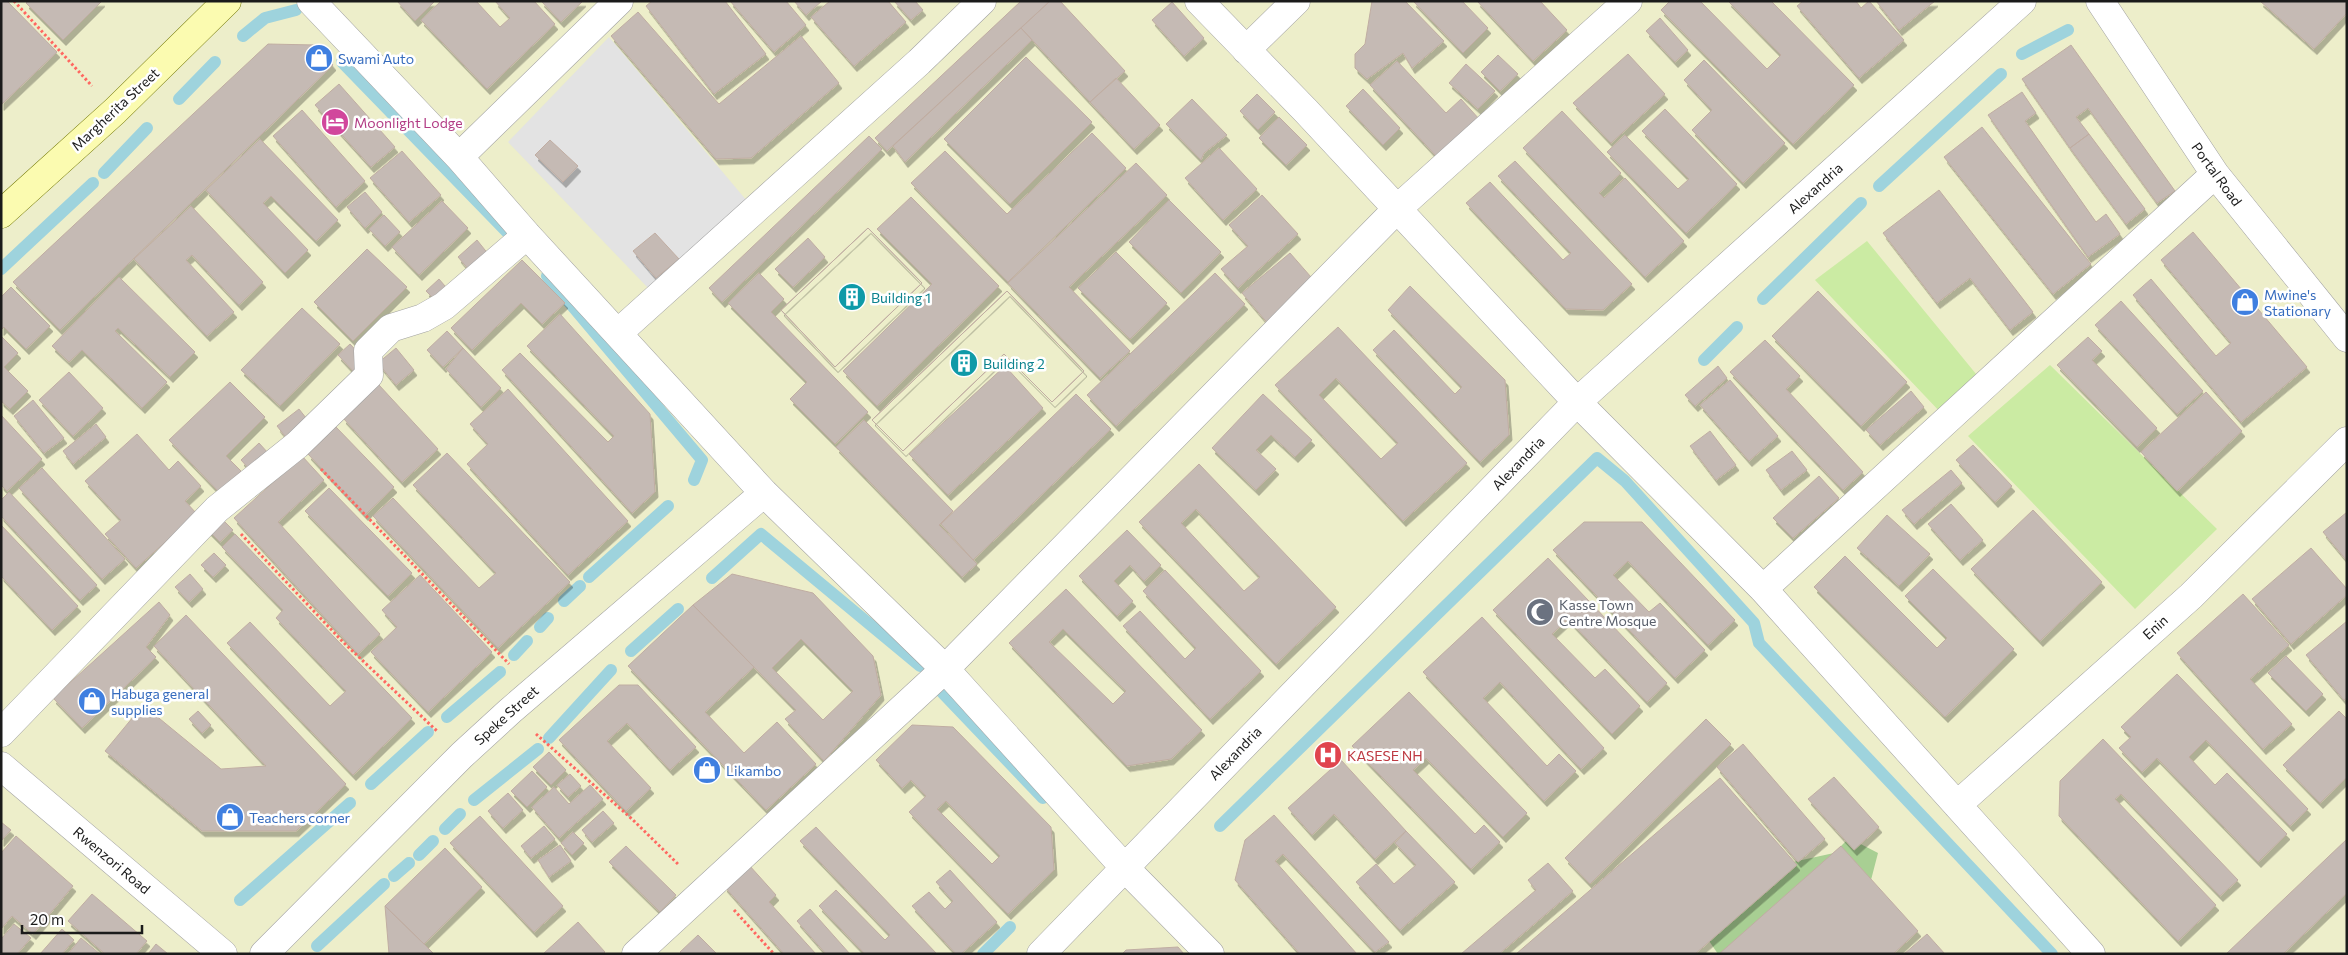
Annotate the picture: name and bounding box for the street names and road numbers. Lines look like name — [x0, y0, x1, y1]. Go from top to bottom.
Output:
street label: Margherita Street — [68, 64, 163, 154]
street label: Portal Road — [2188, 139, 2246, 209]
street label: Alexandria — [1784, 159, 1846, 217]
street label: Alexandria — [1488, 433, 1548, 493]
street label: Enin — [2139, 611, 2171, 643]
street label: Speke Street — [470, 681, 542, 748]
street label: Alexandria — [1205, 723, 1265, 783]
street label: Rwenzori Road — [70, 823, 154, 897]

